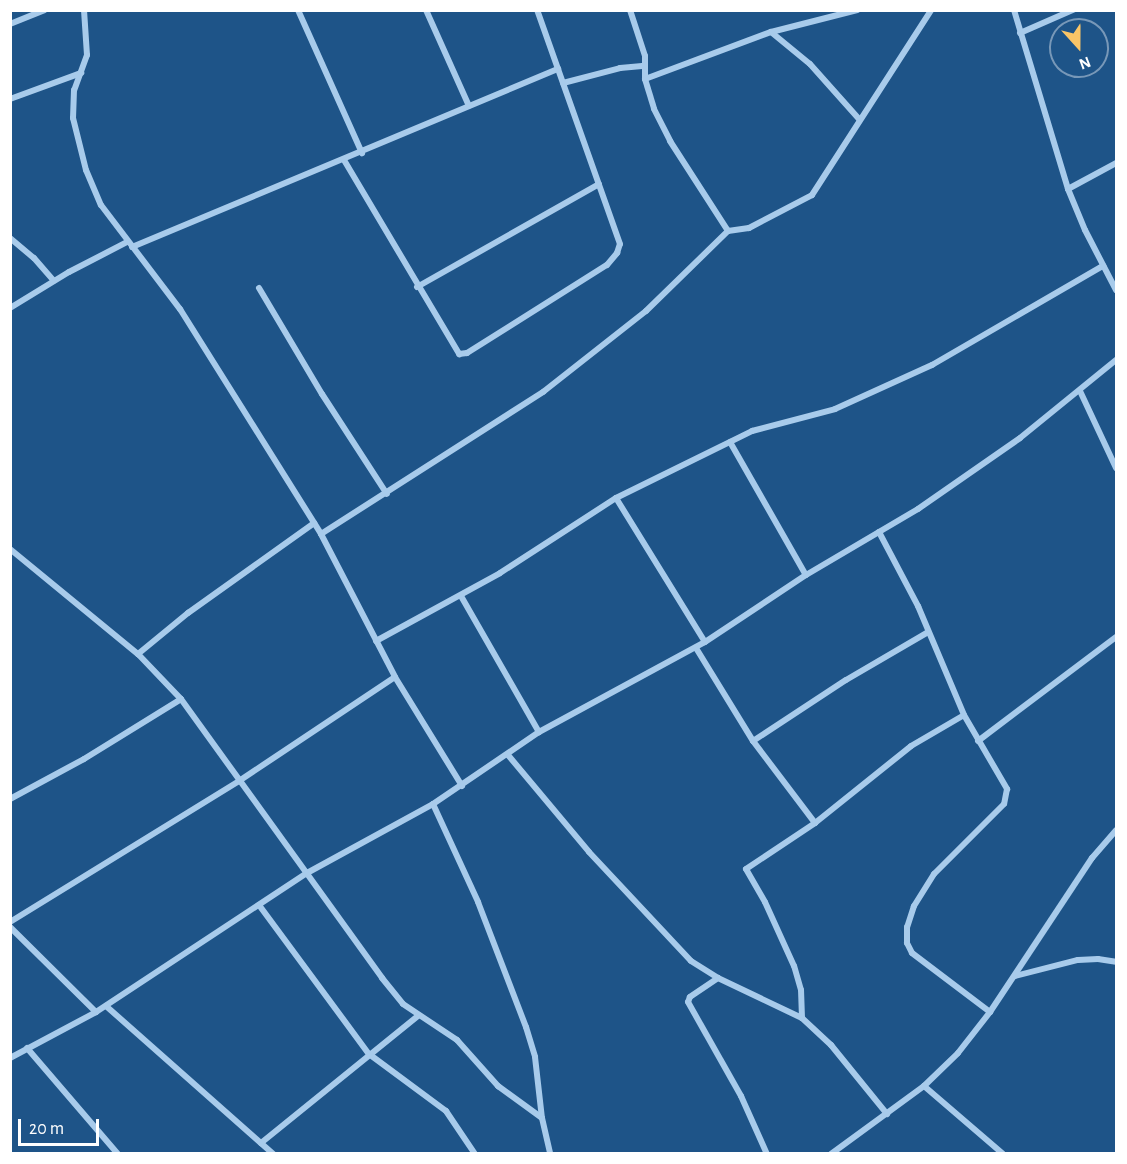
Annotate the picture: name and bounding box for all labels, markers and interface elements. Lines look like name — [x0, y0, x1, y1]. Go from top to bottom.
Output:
north arrow — [1049, 18, 1109, 78]
text: N — [1077, 53, 1093, 72]
scale bar — [21, 1107, 102, 1145]
text: 20 m — [29, 1120, 64, 1138]

